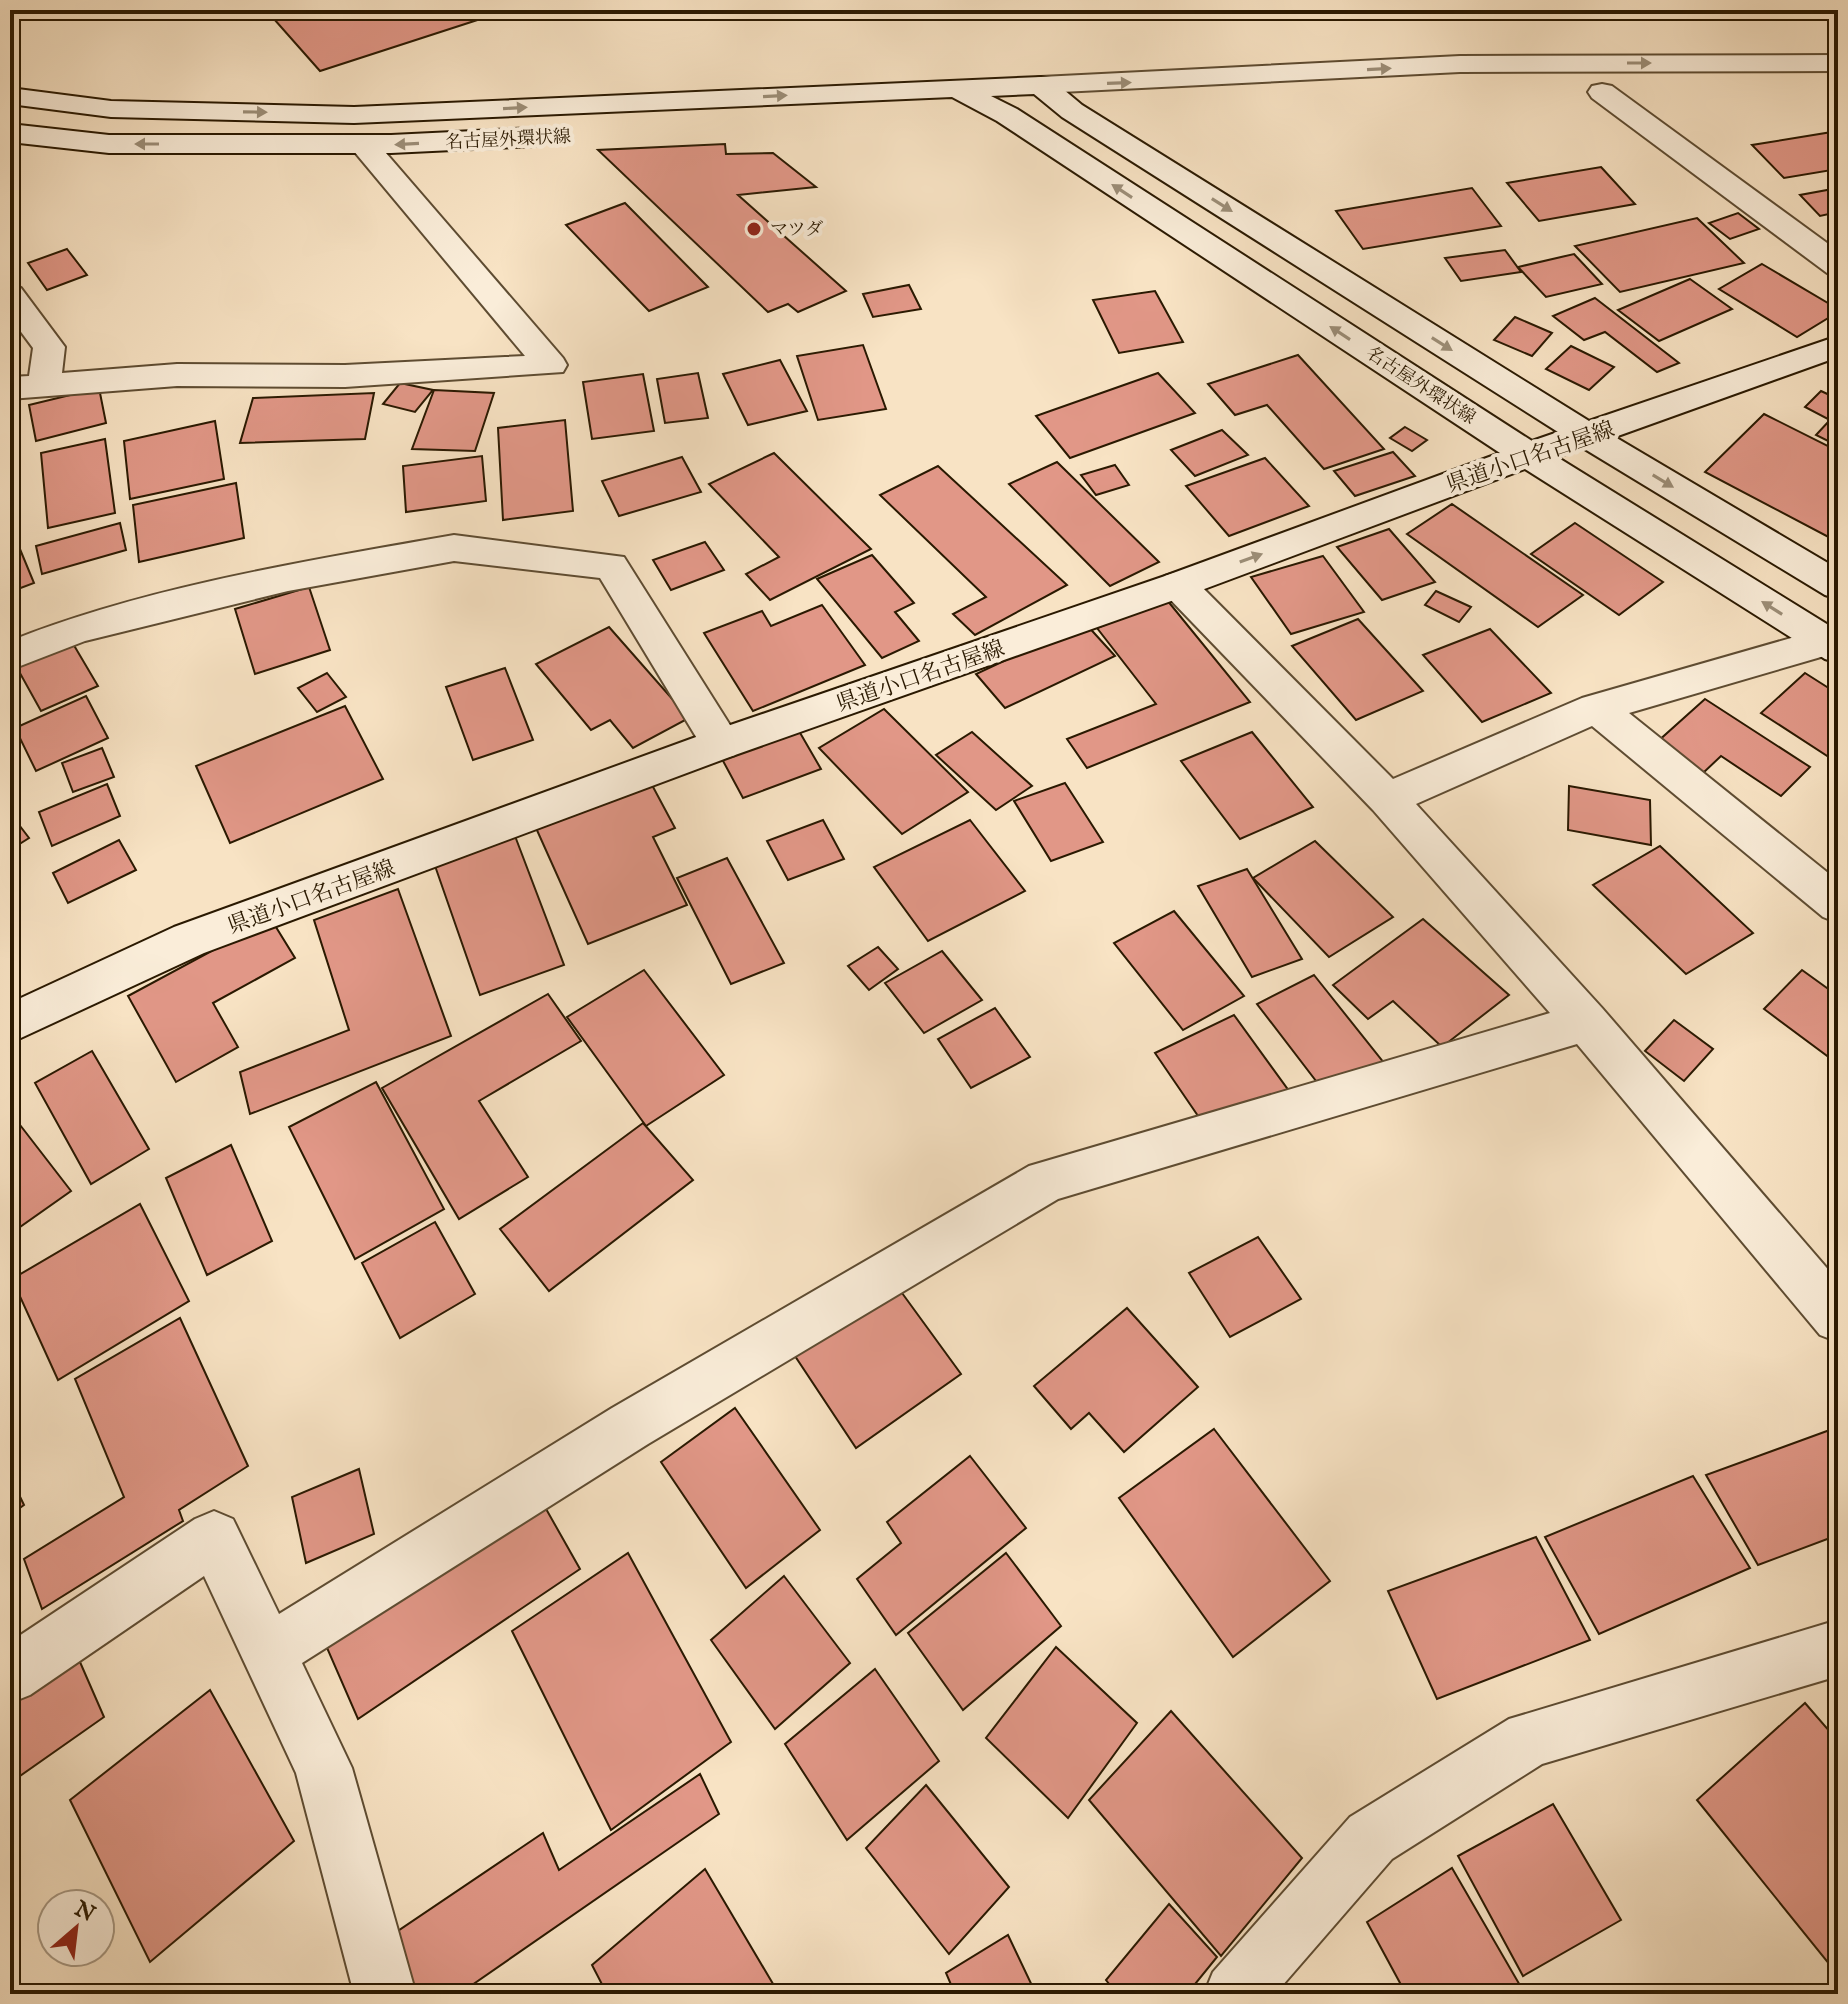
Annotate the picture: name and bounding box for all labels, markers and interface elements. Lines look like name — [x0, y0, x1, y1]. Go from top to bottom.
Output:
one-way arrow — [1627, 57, 1652, 69]
one-way arrow — [1367, 62, 1392, 75]
one-way arrow — [1107, 76, 1132, 89]
one-way arrow — [763, 90, 788, 103]
one-way arrow — [503, 101, 528, 114]
one-way arrow — [243, 106, 268, 119]
street label: 名古屋外環状線 — [445, 126, 572, 155]
one-way arrow — [394, 137, 419, 150]
one-way arrow — [134, 138, 159, 150]
one-way arrow — [1112, 183, 1133, 198]
one-way arrow — [1212, 198, 1233, 213]
place label: マツダ — [770, 219, 823, 242]
marker: マツダ — [745, 220, 763, 238]
one-way arrow — [1329, 326, 1351, 340]
one-way arrow — [1432, 337, 1453, 352]
street label: 名古屋外環状線 — [1361, 342, 1479, 430]
street label: 県道小口名古屋線 — [1443, 416, 1618, 500]
one-way arrow — [1652, 474, 1674, 488]
one-way arrow — [1240, 551, 1264, 564]
one-way arrow — [1761, 601, 1783, 615]
street label: 県道小口名古屋線 — [833, 635, 1008, 719]
street label: 県道小口名古屋線 — [224, 855, 399, 941]
north arrow — [36, 1888, 116, 1968]
text: N — [69, 1895, 99, 1929]

